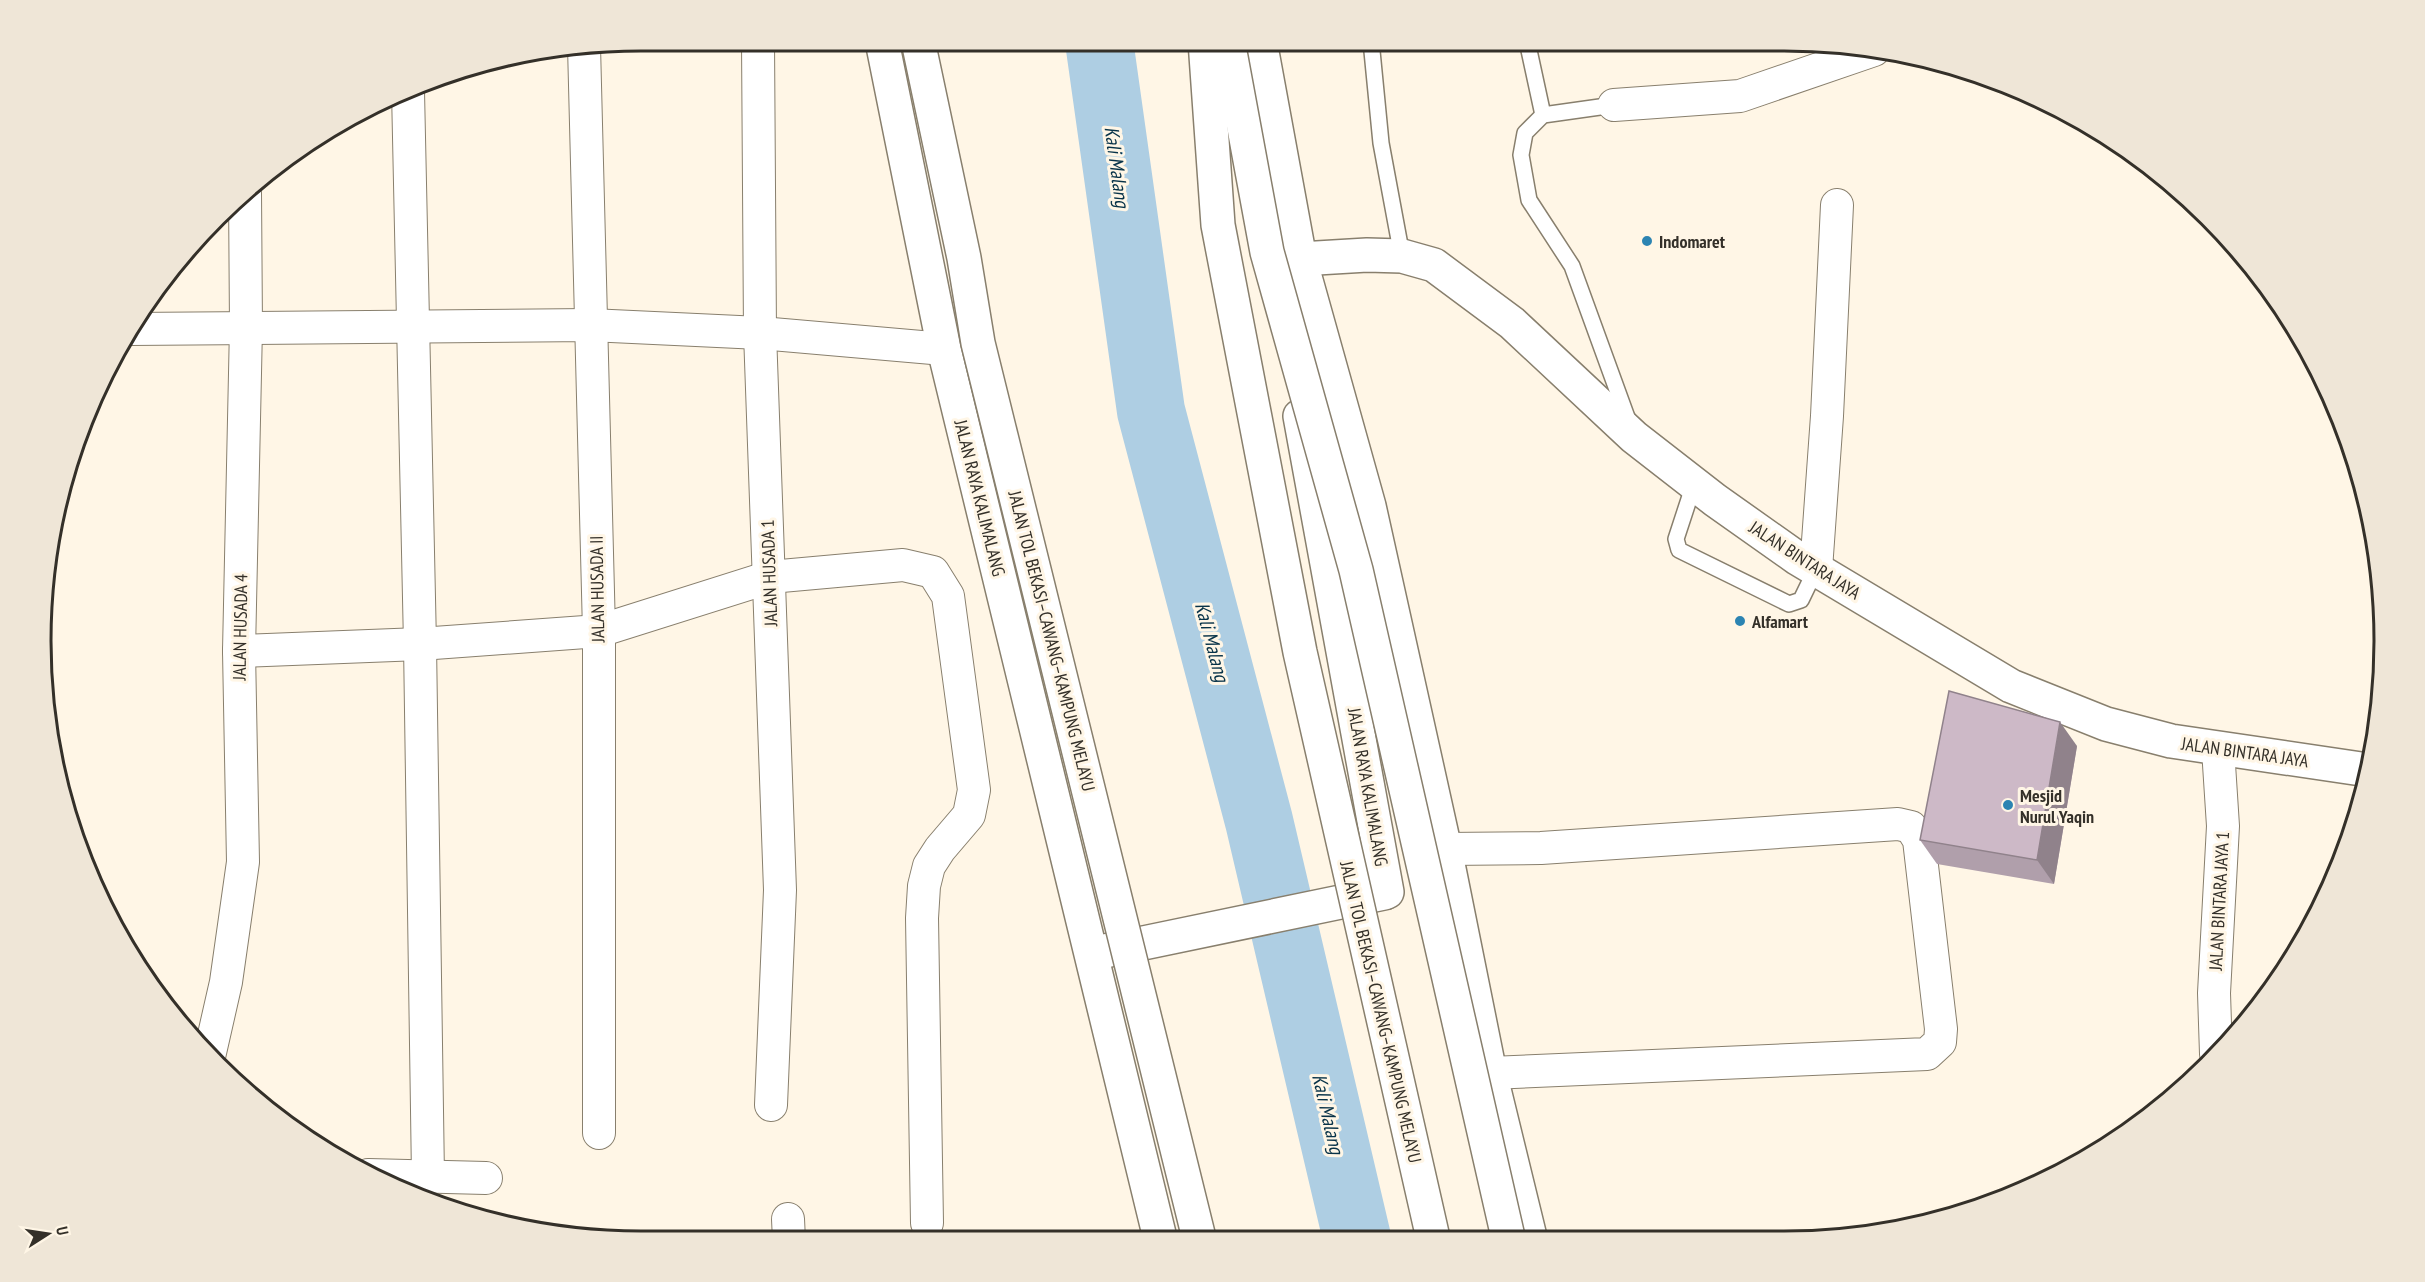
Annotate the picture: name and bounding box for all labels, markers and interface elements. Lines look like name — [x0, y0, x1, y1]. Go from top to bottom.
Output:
water label: Kali Malang — [1098, 125, 1136, 211]
place label: Indomaret — [1659, 230, 1726, 253]
marker: Indomaret — [1640, 234, 1654, 248]
street label: JALAN RAYA KALIMALANG — [949, 416, 1011, 579]
street label: JALAN TOL BEKASI–CAWANG–KAMPUNG MELAYU — [1003, 487, 1100, 794]
street label: JALAN BINTARA JAYA — [1744, 515, 1865, 605]
street label: JALAN HUSADA 1 — [756, 519, 782, 628]
street label: JALAN HUSADA II — [585, 535, 609, 644]
street label: JALAN HUSADA 4 — [228, 574, 252, 681]
water label: Kali Malang — [1189, 599, 1235, 686]
place label: Alfamart — [1751, 610, 1809, 633]
marker: Alfamart — [1733, 614, 1747, 628]
street label: JALAN RAYA KALIMALANG — [1343, 705, 1393, 868]
street label: JALAN BINTARA JAYA — [2179, 732, 2310, 772]
place label: Mesjid Nurul Yaqin — [2020, 784, 2094, 828]
marker: Mesjid Nurul Yaqin — [2001, 798, 2015, 812]
street label: JALAN BINTARA JAYA 1 — [2204, 831, 2234, 972]
street label: JALAN TOL BEKASI–CAWANG–KAMPUNG MELAYU — [1335, 858, 1427, 1165]
water label: Kali Malang — [1306, 1071, 1350, 1158]
north arrow — [18, 1204, 78, 1264]
text: U — [52, 1225, 73, 1237]

